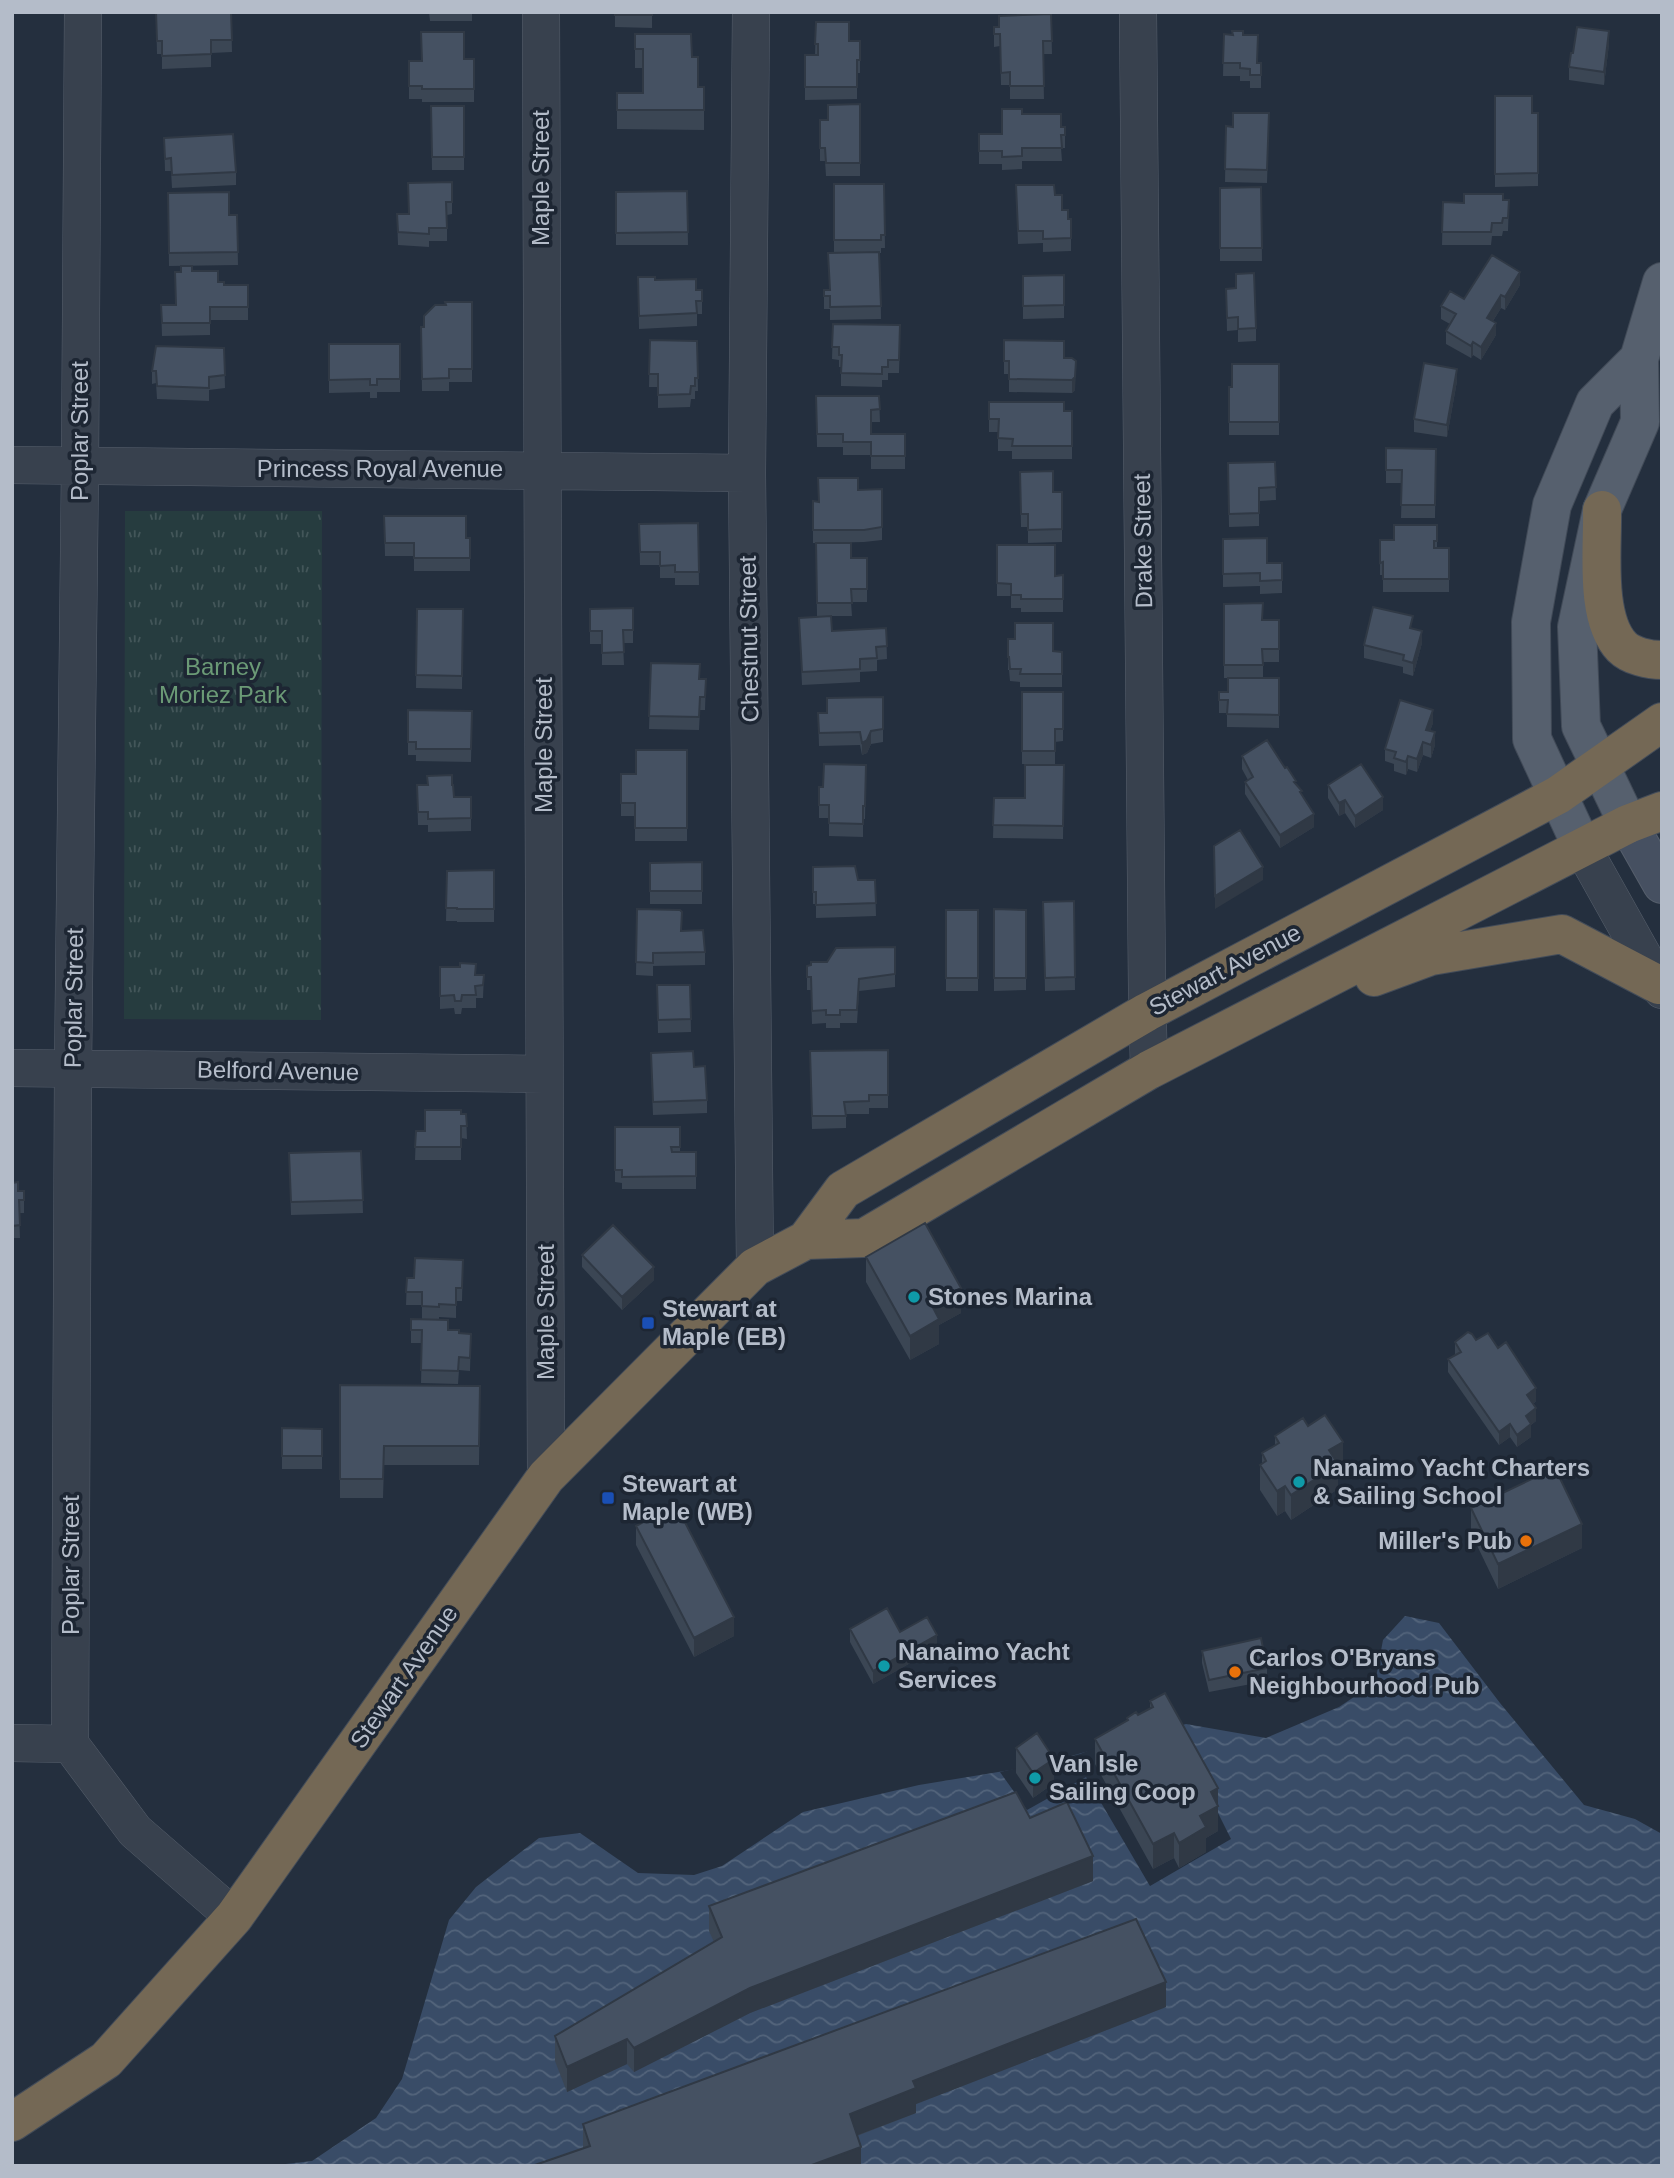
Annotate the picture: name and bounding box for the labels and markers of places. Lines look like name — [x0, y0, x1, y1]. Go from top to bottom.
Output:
place label: Stones Marina — [928, 1283, 1093, 1310]
marker: Stones Marina — [906, 1289, 922, 1305]
place label: Stewart at Maple (EB) — [662, 1295, 786, 1350]
marker: Stewart at Maple (EB) — [640, 1315, 656, 1331]
place label: Nanaimo Yacht Charters & Sailing School — [1313, 1454, 1590, 1509]
place label: Stewart at Maple (WB) — [622, 1470, 753, 1525]
marker: Nanaimo Yacht Charters & Sailing School — [1291, 1474, 1307, 1490]
marker: Stewart at Maple (WB) — [600, 1490, 616, 1506]
place label: Miller's Pub — [1378, 1527, 1512, 1554]
marker: Miller's Pub — [1518, 1533, 1534, 1549]
place label: Nanaimo Yacht Services — [898, 1638, 1070, 1693]
place label: Carlos O'Bryans Neighbourhood Pub — [1249, 1644, 1480, 1699]
marker: Nanaimo Yacht Services — [876, 1658, 892, 1674]
marker: Carlos O'Bryans Neighbourhood Pub — [1227, 1664, 1243, 1680]
place label: Van Isle Sailing Coop — [1049, 1750, 1196, 1805]
marker: Van Isle Sailing Coop — [1027, 1770, 1043, 1786]

